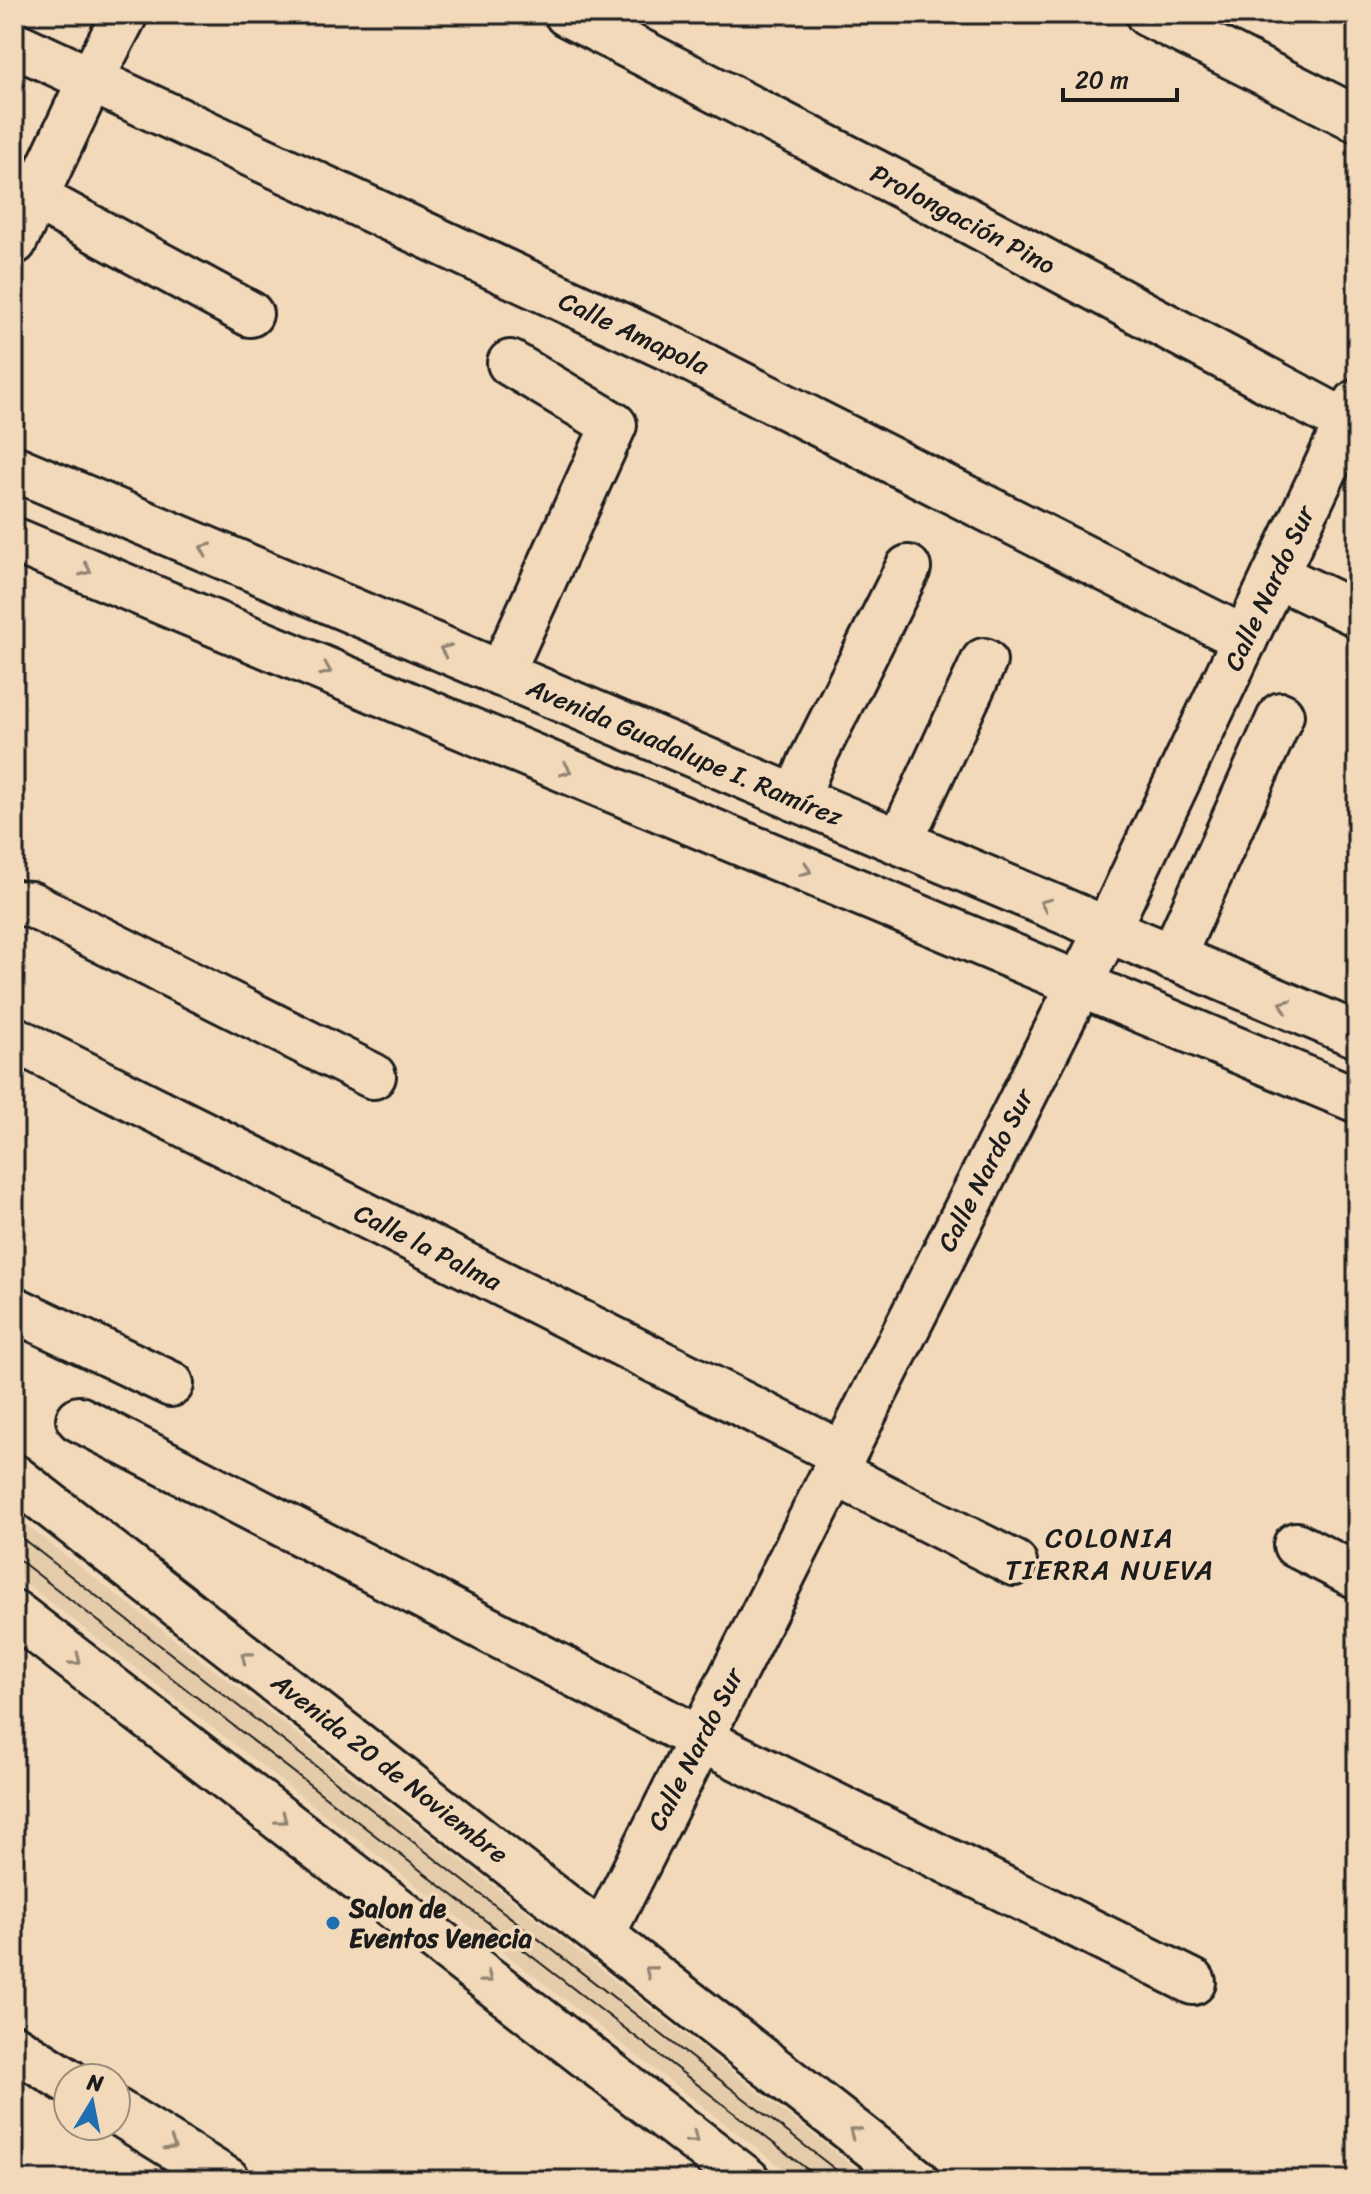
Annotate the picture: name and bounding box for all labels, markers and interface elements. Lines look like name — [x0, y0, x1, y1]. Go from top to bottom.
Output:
scale bar — [1063, 52, 1177, 102]
text: 20 m — [1075, 59, 1129, 101]
street label: Prolongación Pino — [862, 151, 1064, 287]
street label: Calle Amapola — [551, 278, 718, 388]
street label: Calle Nardo Sur — [1210, 496, 1328, 679]
one-way arrow — [199, 542, 213, 558]
one-way arrow — [78, 560, 92, 576]
one-way arrow — [439, 644, 453, 660]
one-way arrow — [318, 660, 332, 677]
street label: Avenida Guadalupe I. Ramírez — [519, 664, 851, 840]
one-way arrow — [558, 760, 572, 777]
one-way arrow — [798, 861, 812, 877]
one-way arrow — [1039, 898, 1053, 914]
one-way arrow — [1279, 998, 1293, 1014]
street label: Calle Nardo Sur — [924, 1079, 1047, 1260]
street label: Calle la Palma — [346, 1190, 511, 1304]
district label: COLONIA TIERRA NUEVA — [1005, 1513, 1215, 1594]
one-way arrow — [67, 1651, 82, 1665]
one-way arrow — [240, 1652, 255, 1666]
street label: Calle Nardo Sur — [634, 1658, 757, 1839]
street label: Avenida 20 de Noviembre — [260, 1660, 519, 1876]
one-way arrow — [273, 1810, 288, 1824]
place label: Salon de Eventos Venecia — [348, 1885, 533, 1961]
marker: Salon de Eventos Venecia — [324, 1914, 342, 1932]
one-way arrow — [645, 1966, 659, 1981]
one-way arrow — [478, 1968, 493, 1983]
north arrow — [52, 2062, 132, 2142]
text: N — [84, 2062, 107, 2103]
one-way arrow — [848, 2127, 863, 2141]
one-way arrow — [684, 2128, 699, 2142]
one-way arrow — [162, 2136, 177, 2151]

